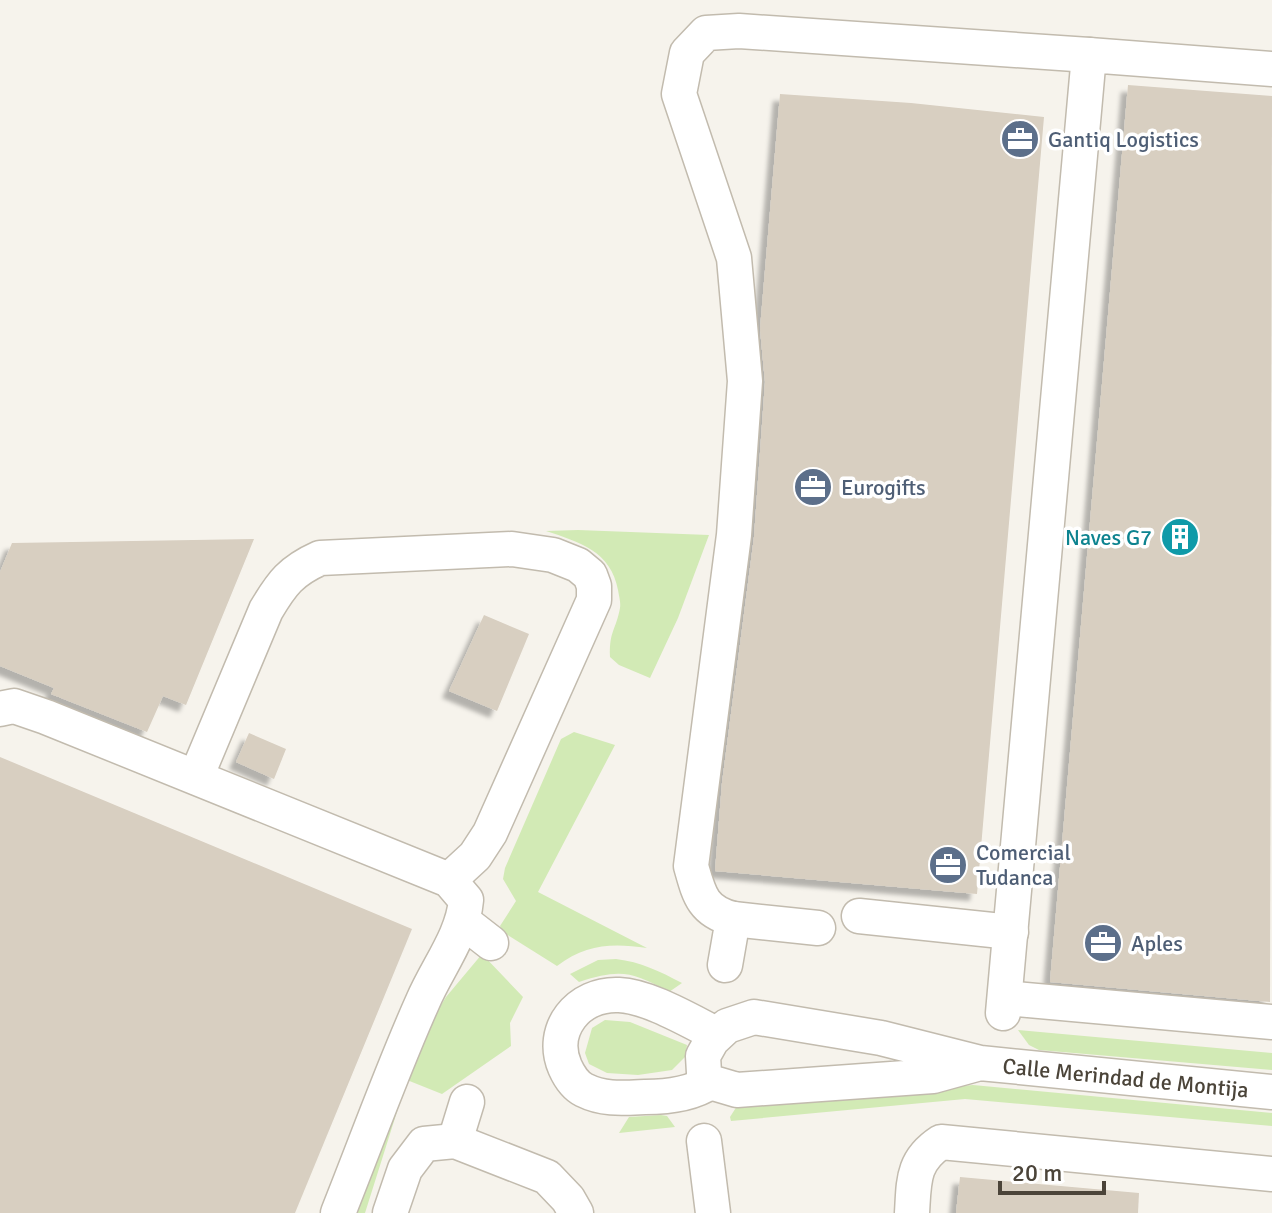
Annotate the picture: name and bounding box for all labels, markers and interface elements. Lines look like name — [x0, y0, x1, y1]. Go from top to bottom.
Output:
office icon: Gantiq Logistics — [999, 118, 1041, 160]
place label: Gantiq Logistics — [1048, 126, 1199, 153]
office icon: Eurogifts — [792, 466, 834, 508]
place label: Eurogifts — [841, 474, 926, 501]
building icon: Naves G7 — [1159, 516, 1201, 558]
place label: Naves G7 — [1065, 524, 1152, 551]
place label: Comercial Tudanca — [976, 839, 1071, 891]
office icon: Comercial Tudanca — [927, 844, 969, 886]
office icon: Aples — [1082, 922, 1124, 964]
place label: Aples — [1131, 930, 1183, 957]
street label: Calle Merindad de Montija — [1002, 1052, 1250, 1103]
scale bar — [1000, 1145, 1104, 1195]
text: 20 m — [1012, 1158, 1062, 1188]

